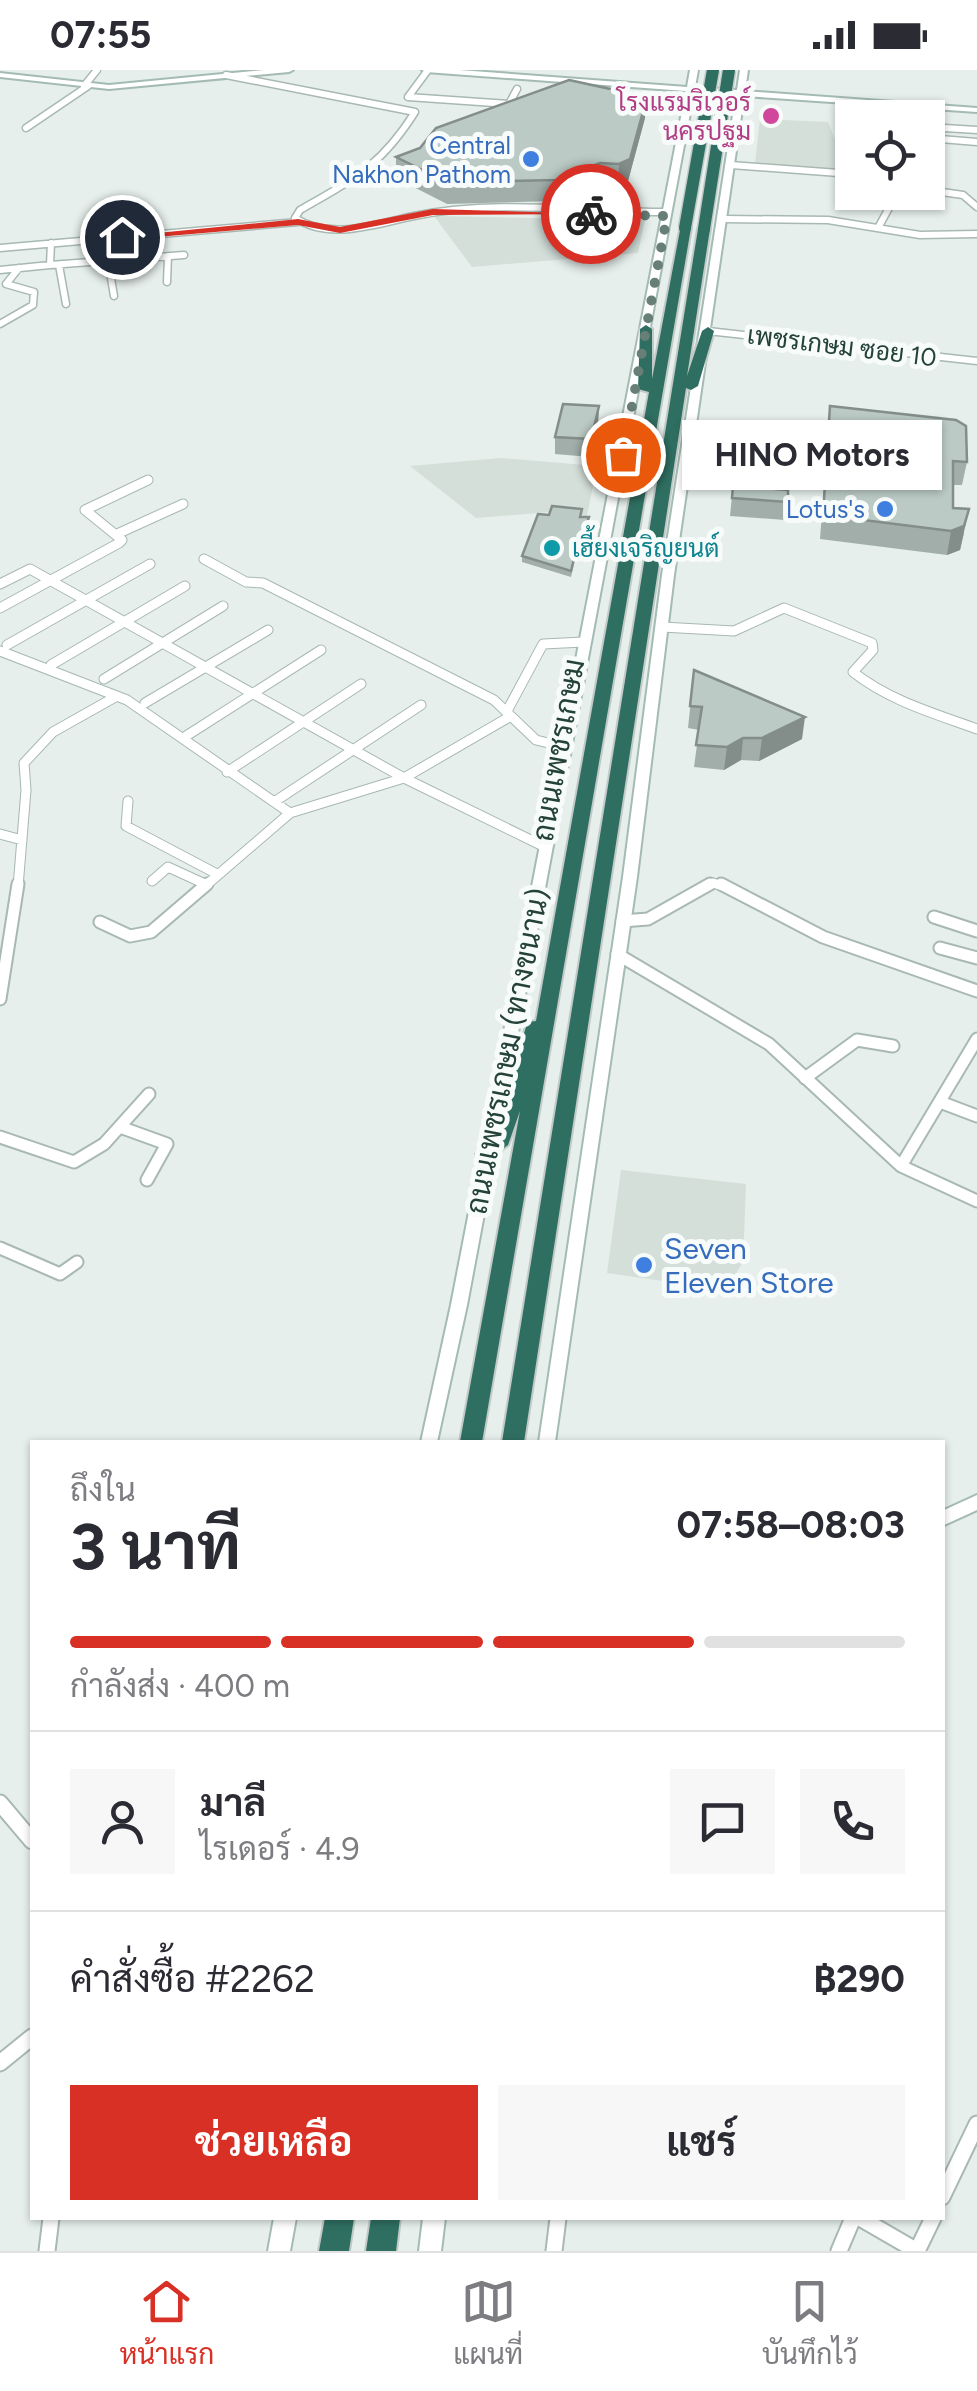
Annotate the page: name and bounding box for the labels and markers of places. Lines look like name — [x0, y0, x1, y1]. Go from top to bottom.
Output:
place label: โรงแรมริเวอร์ นครปฐม — [615, 85, 751, 148]
marker: โรงแรมริเวอร์ นครปฐม — [760, 105, 782, 127]
place label: Central Nakhon Pathom — [332, 130, 511, 189]
marker: Central Nakhon Pathom — [520, 148, 542, 170]
pin — [80, 195, 165, 280]
pin — [581, 413, 666, 498]
callout: HINO Motors — [683, 420, 943, 490]
place label: Lotus's — [786, 494, 865, 524]
marker: Lotus's — [874, 498, 896, 520]
place label: เฮี้ยงเจริญยนต์ — [572, 525, 719, 564]
marker: เฮี้ยงเจริญยนต์ — [541, 537, 563, 559]
place label: Seven Eleven Store — [664, 1230, 834, 1301]
marker: Seven Eleven Store — [633, 1254, 655, 1276]

